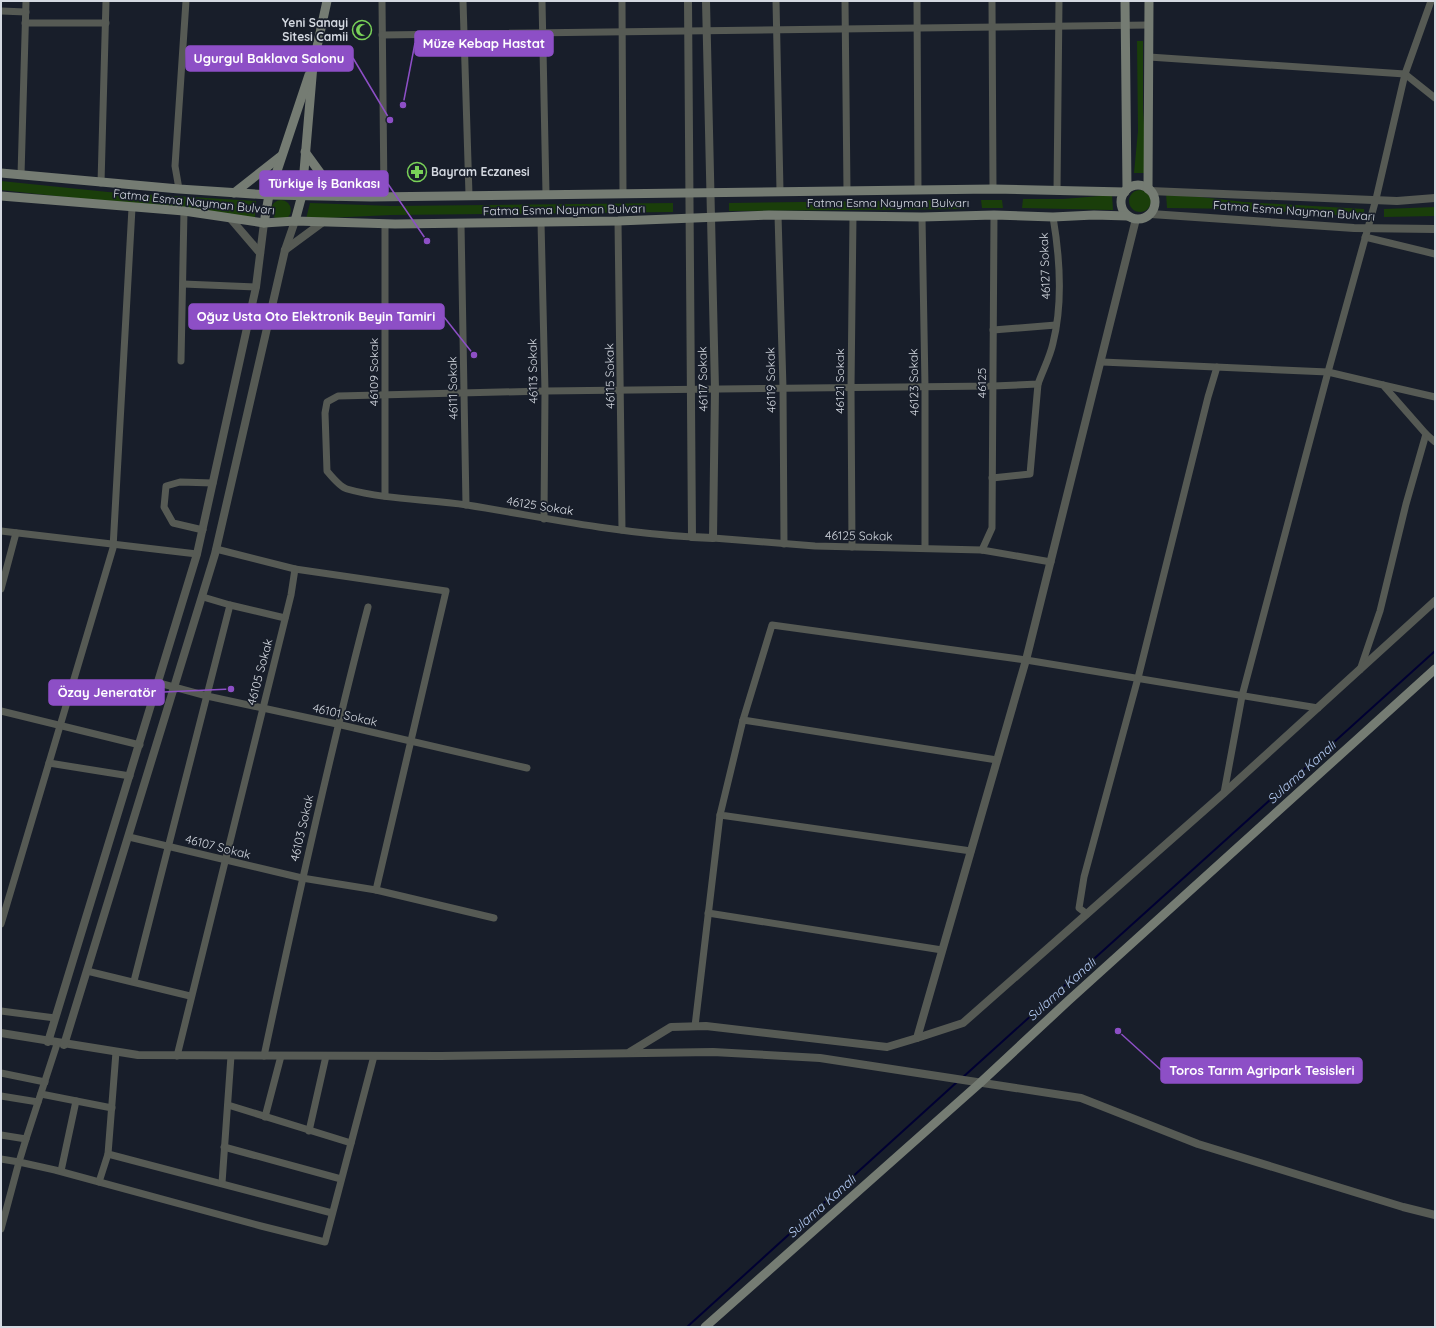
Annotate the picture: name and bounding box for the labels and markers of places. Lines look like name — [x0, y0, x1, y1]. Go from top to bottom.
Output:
place label: Yeni Sanayi Sitesi Camii — [282, 15, 348, 44]
mosque icon: Yeni Sanayi Sitesi Camii — [351, 19, 373, 41]
callout: Müze Kebap Hastat — [415, 31, 553, 56]
callout: Ugurgul Baklava Salonu — [186, 46, 353, 71]
pharmacy icon: Bayram Eczanesi — [406, 161, 428, 183]
place label: Bayram Eczanesi — [431, 164, 530, 179]
callout: Türkiye İş Bankası — [260, 171, 388, 196]
callout: Oğuz Usta Oto Elektronik Beyin Tamiri — [189, 304, 444, 329]
callout: Özay Jeneratör — [49, 680, 164, 705]
callout: Toros Tarım Agripark Tesisleri — [1161, 1058, 1362, 1083]

